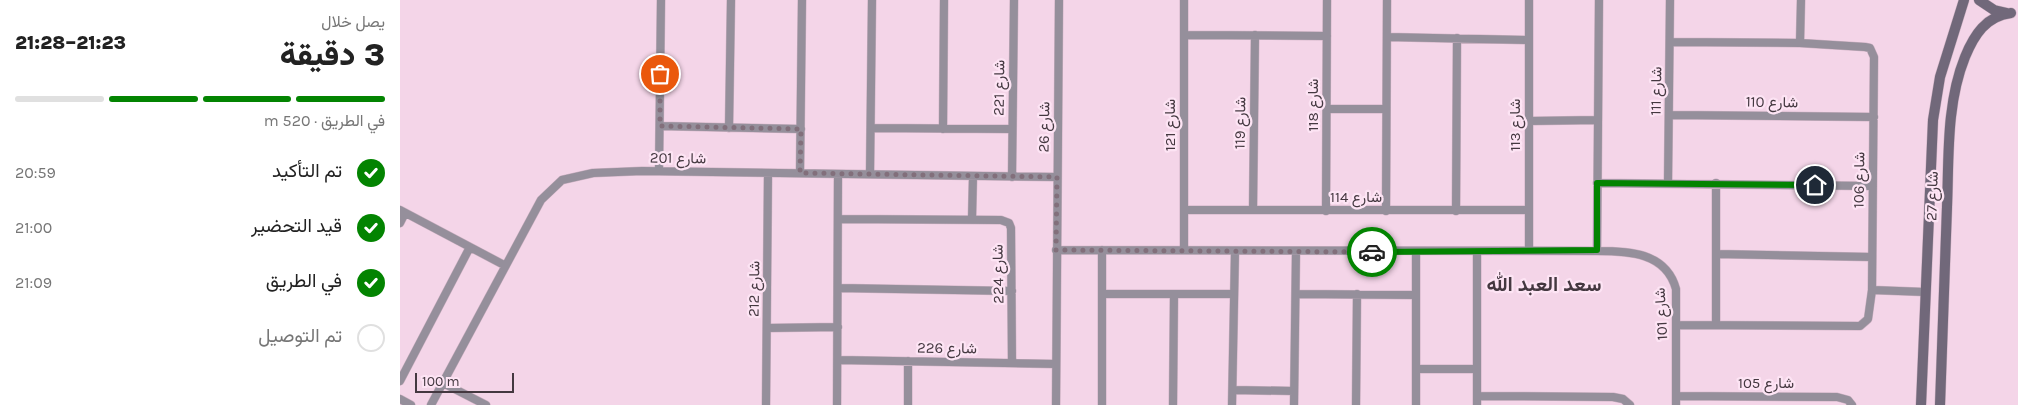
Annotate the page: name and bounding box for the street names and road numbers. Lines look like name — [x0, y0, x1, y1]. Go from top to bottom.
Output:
street label: شارع 221 — [990, 60, 1010, 116]
street label: شارع 111 — [1647, 66, 1667, 115]
street label: شارع 118 — [1304, 78, 1324, 131]
street label: شارع 110 — [1746, 93, 1799, 113]
street label: شارع 119 — [1231, 96, 1251, 149]
street label: شارع 121 — [1161, 99, 1181, 151]
street label: شارع 113 — [1506, 99, 1526, 151]
street label: شارع 26 — [1035, 101, 1055, 153]
street label: شارع 201 — [650, 149, 706, 169]
street label: شارع 106 — [1850, 152, 1870, 208]
street label: شارع 27 — [1922, 171, 1944, 221]
street label: شارع 114 — [1330, 188, 1382, 208]
street label: شارع 224 — [988, 244, 1010, 304]
street label: شارع 212 — [745, 261, 765, 317]
street label: شارع 101 — [1651, 287, 1673, 341]
street label: شارع 226 — [917, 338, 977, 360]
street label: شارع 105 — [1738, 374, 1794, 394]

